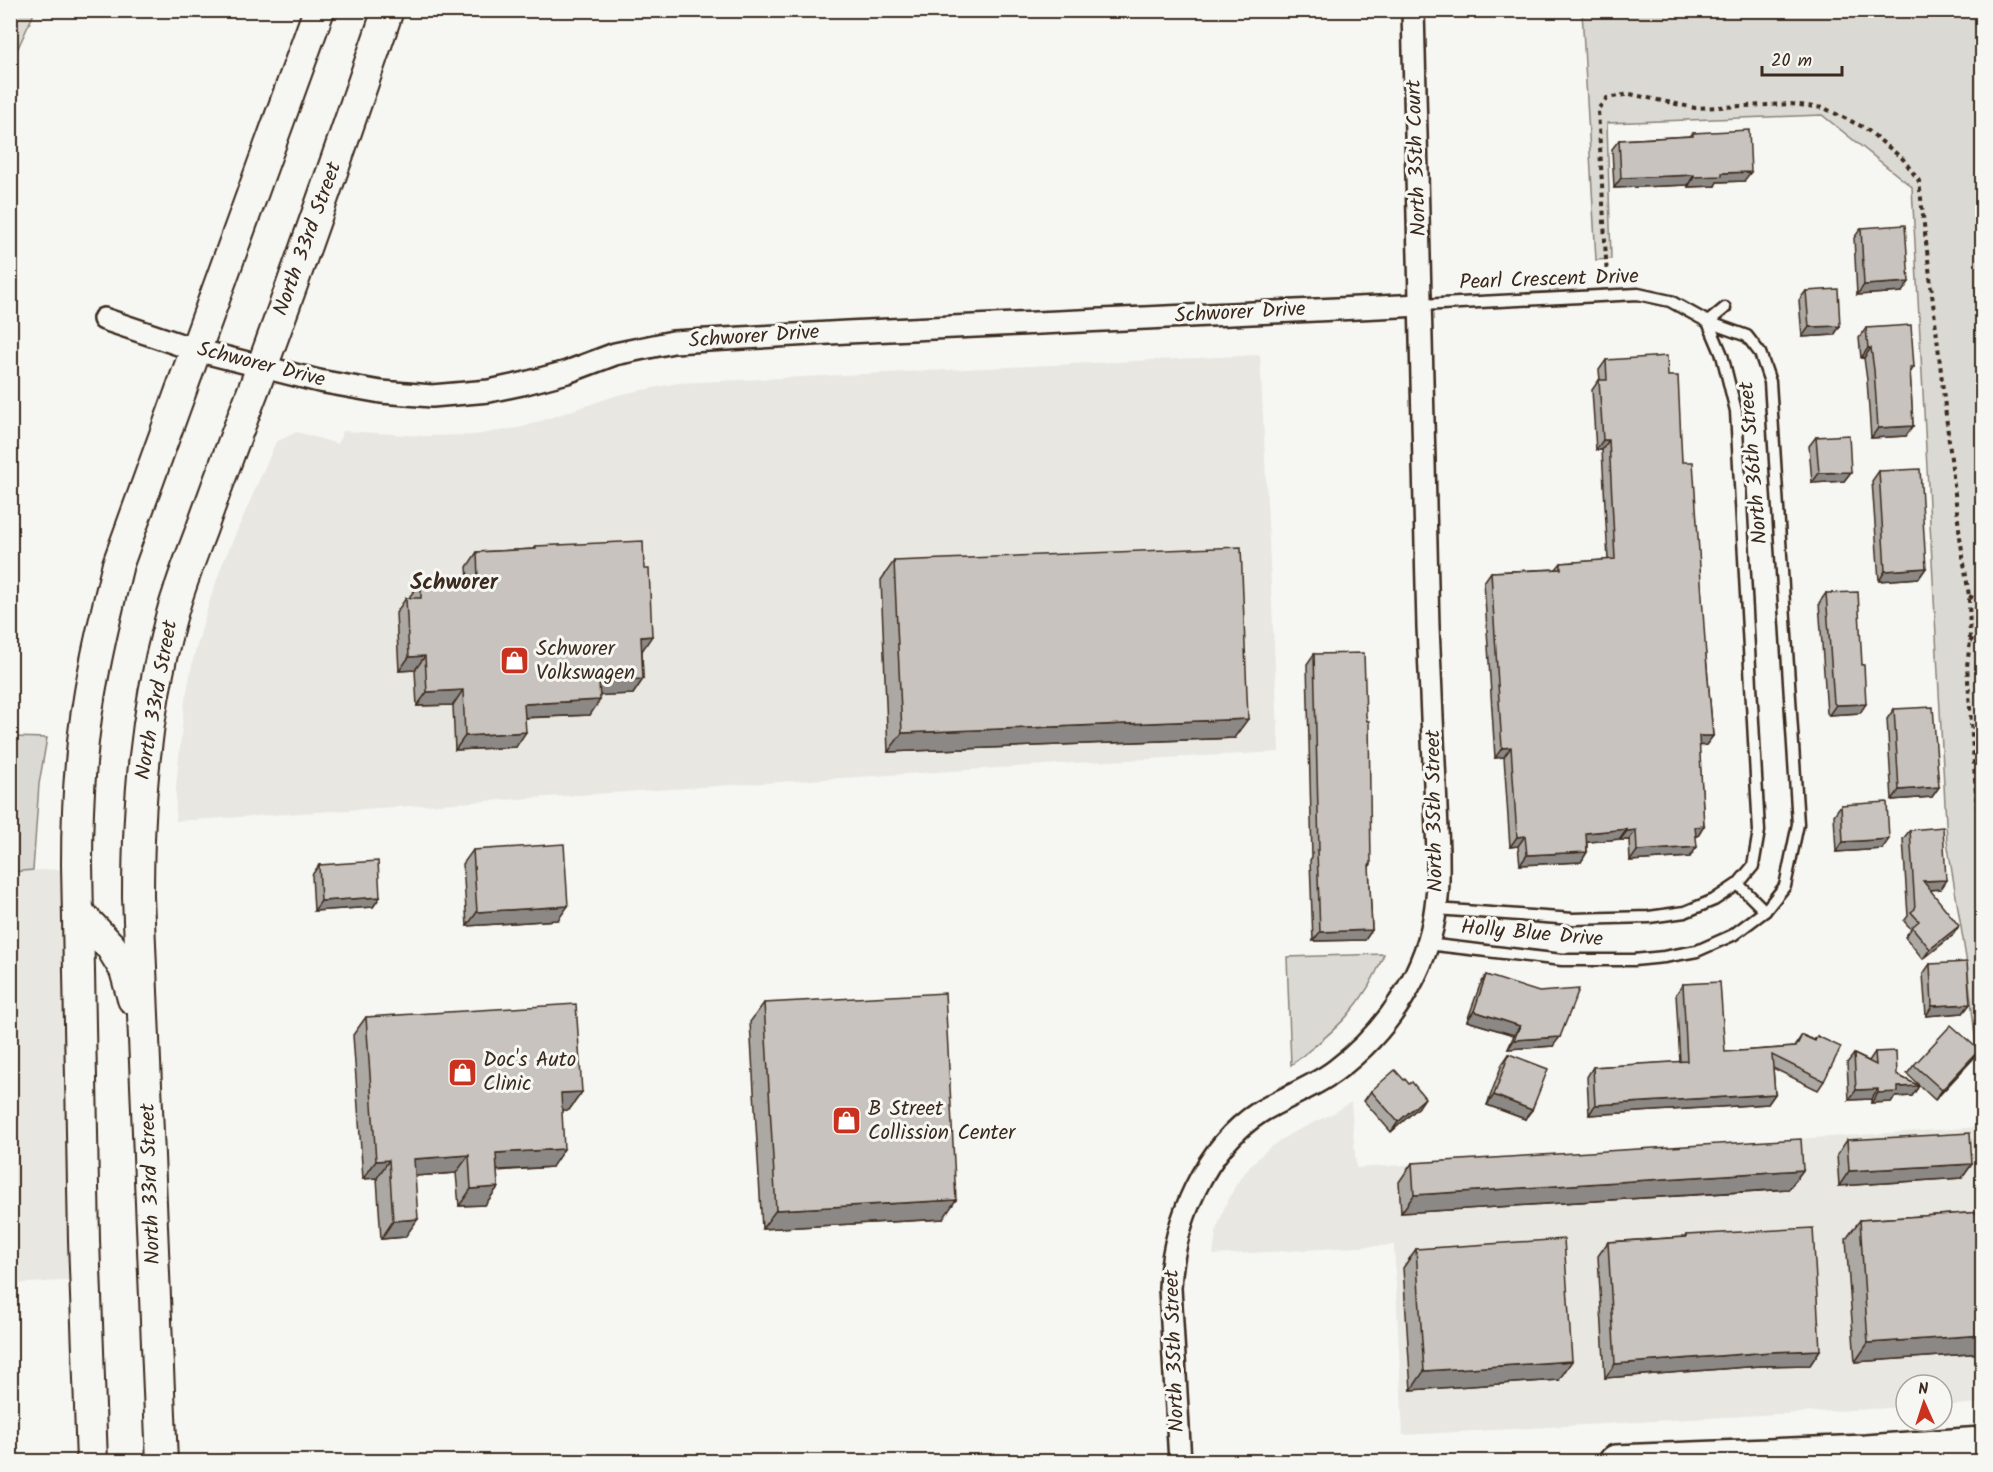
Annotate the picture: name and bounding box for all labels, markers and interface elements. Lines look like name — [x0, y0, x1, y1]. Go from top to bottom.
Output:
scale bar — [1762, 39, 1842, 77]
text: 20 m — [1771, 47, 1812, 76]
street label: North 35th Court — [1398, 78, 1436, 237]
street label: North 33rd Street — [265, 157, 351, 321]
street label: Pearl Crescent Drive — [1459, 260, 1640, 300]
street label: Schworer Drive — [1174, 293, 1307, 333]
street label: Schworer Drive — [688, 316, 821, 358]
street label: Schworer Drive — [193, 333, 329, 397]
street label: North 36th Street — [1730, 379, 1778, 546]
district label: Schworer — [410, 566, 499, 601]
street label: North 33rd Street — [127, 617, 187, 782]
place label: Schworer Volkswagen — [536, 633, 635, 690]
shop icon: Schworer Volkswagen — [499, 645, 531, 677]
street label: North 35th Street — [1417, 728, 1453, 893]
street label: Holly Blue Drive — [1460, 911, 1605, 957]
place label: Doc's Auto Clinic — [483, 1044, 576, 1101]
shop icon: Doc's Auto Clinic — [446, 1056, 478, 1088]
place label: B Street Collission Center — [868, 1093, 1016, 1150]
street label: North 33rd Street — [132, 1102, 170, 1265]
shop icon: B Street Collission Center — [831, 1105, 863, 1137]
street label: North 35th Street — [1156, 1268, 1194, 1433]
north arrow — [1894, 1373, 1954, 1433]
text: N — [1918, 1377, 1929, 1402]

